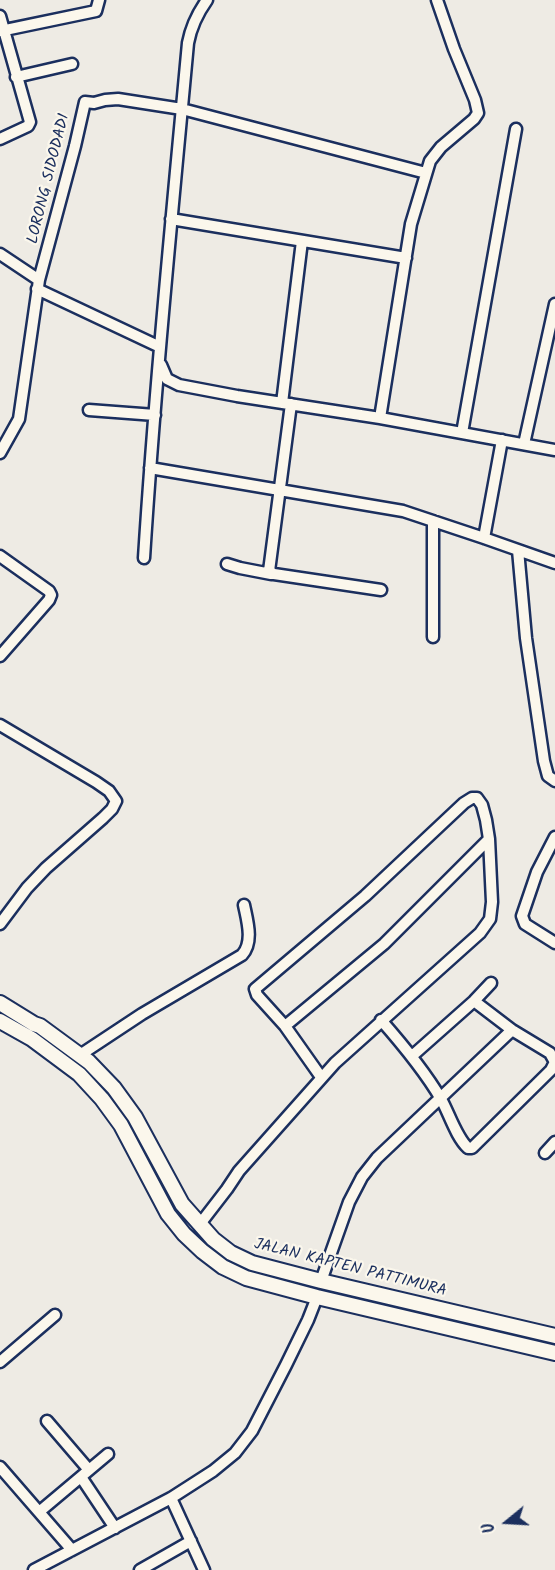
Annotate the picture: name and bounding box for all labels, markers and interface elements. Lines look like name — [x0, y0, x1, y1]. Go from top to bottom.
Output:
street label: LORONG SIDODADI — [25, 112, 75, 246]
street label: JALAN KAPTEN PATTIMURA — [252, 1236, 448, 1302]
north arrow — [477, 1492, 537, 1552]
text: U — [476, 1519, 503, 1536]

